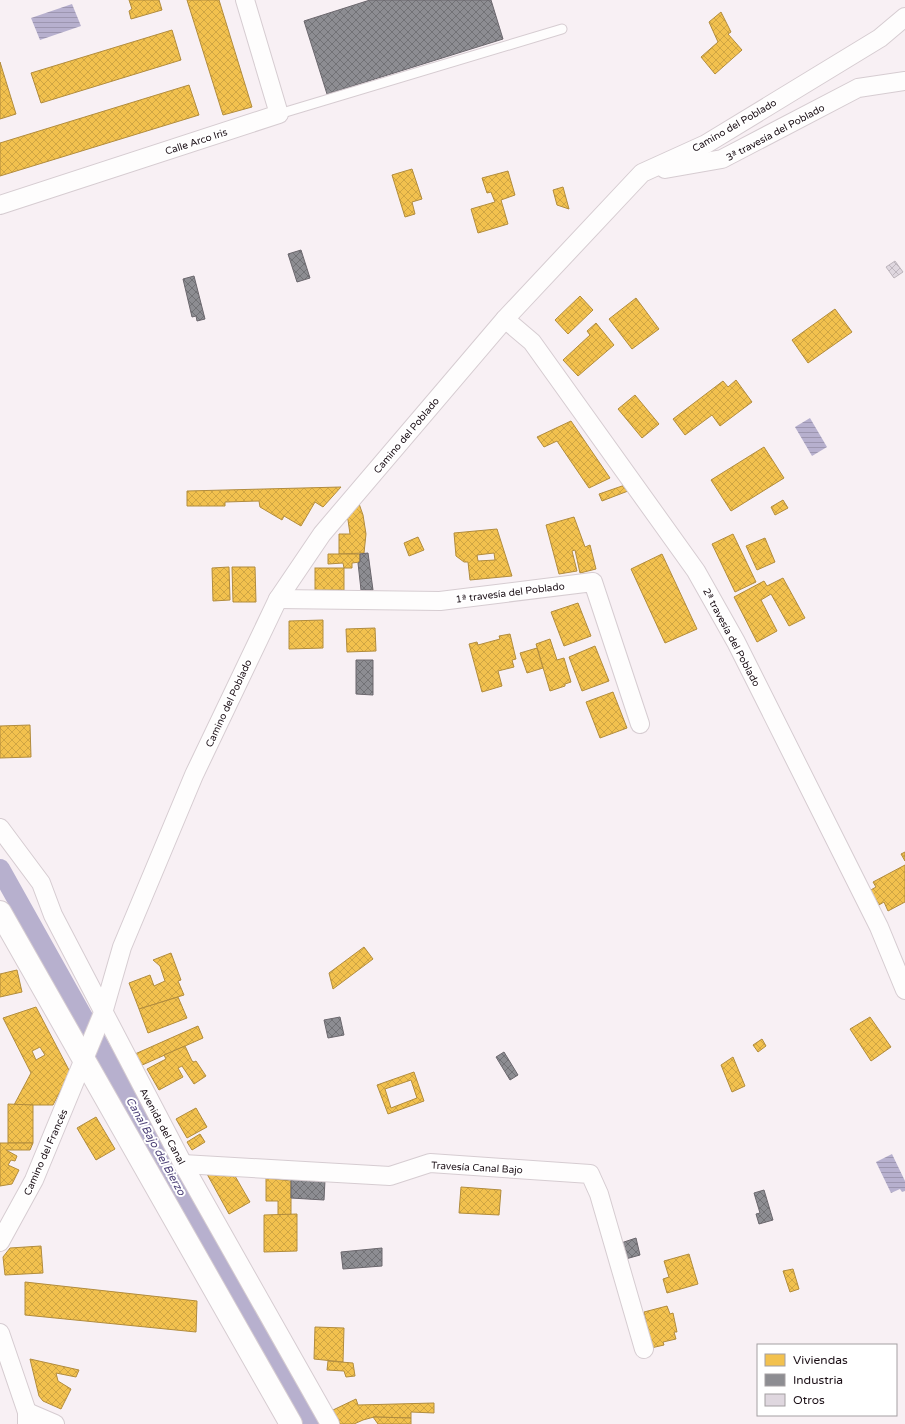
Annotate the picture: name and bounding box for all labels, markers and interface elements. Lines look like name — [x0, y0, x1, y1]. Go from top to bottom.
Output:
street label: Camino del Poblado — [690, 97, 779, 155]
street label: 3ª travesía del Poblado — [724, 102, 827, 164]
street label: Calle Arco Iris — [164, 126, 229, 158]
street label: Camino del Poblado — [371, 395, 442, 476]
street label: 1ª travesía del Poblado — [455, 580, 565, 606]
street label: 2ª travesía del Poblado — [700, 586, 762, 689]
street label: Camino del Poblado — [203, 658, 255, 749]
street label: Avenida del Canal — [137, 1086, 187, 1167]
water label: Canal Bajo del Bierzo — [123, 1095, 189, 1199]
street label: Camino del Francés — [21, 1107, 70, 1197]
street label: Travesía Canal Bajo — [431, 1160, 523, 1176]
legend — [757, 1344, 897, 1416]
text: Viviendas — [793, 1353, 848, 1367]
text: Industria — [793, 1373, 843, 1387]
text: Otros — [793, 1393, 825, 1407]

